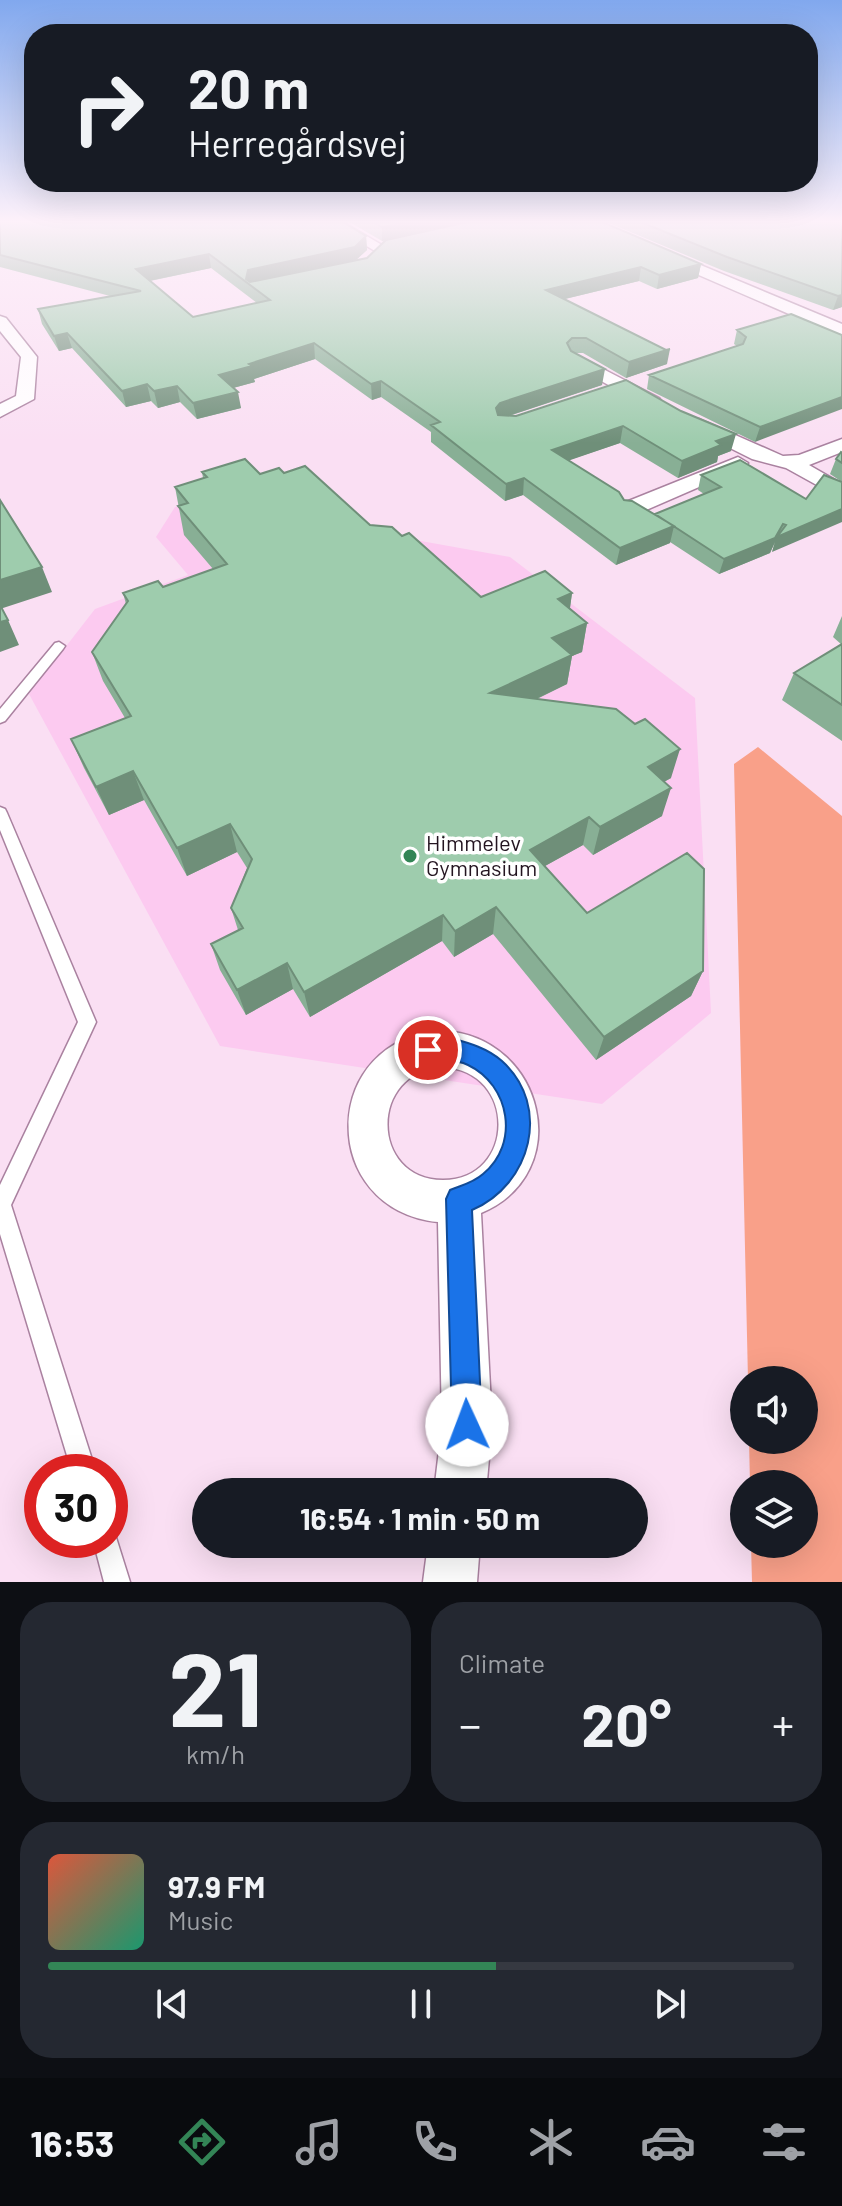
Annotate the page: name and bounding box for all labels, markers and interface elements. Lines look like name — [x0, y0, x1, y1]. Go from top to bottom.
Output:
text: 20 m — [188, 53, 309, 120]
icon: right — [56, 56, 160, 160]
text: Herregårdsvej — [188, 121, 407, 164]
place label: Himmelev Gymnasium — [426, 829, 537, 880]
marker: Himmelev Gymnasium — [401, 847, 419, 865]
pin — [394, 1016, 462, 1084]
icon: arrive — [406, 1028, 450, 1072]
map controls — [730, 1366, 818, 1558]
button: sound — [730, 1366, 818, 1454]
position arrow — [425, 1383, 509, 1467]
speed limit sign: 30 — [24, 1454, 128, 1558]
button: layers — [730, 1470, 818, 1558]
text: 16:54 · 1 min · 50 m — [300, 1500, 540, 1536]
text: 21 — [168, 1623, 263, 1748]
text: Climate — [459, 1647, 545, 1678]
text: 20° — [581, 1687, 672, 1759]
text: − — [459, 1697, 481, 1750]
text: + — [772, 1697, 794, 1750]
text: km/h — [186, 1738, 245, 1769]
text: 97.9 FM — [168, 1868, 265, 1904]
text: Music — [168, 1904, 233, 1935]
icon: previous — [150, 1982, 194, 2026]
icon: pause — [399, 1982, 443, 2026]
icon: next — [648, 1982, 692, 2026]
icon: directions — [174, 2114, 230, 2170]
icon: music — [291, 2114, 347, 2170]
icon: phone — [407, 2114, 463, 2170]
icon: climate — [523, 2114, 579, 2170]
icon: car — [640, 2114, 696, 2170]
icon: filters — [756, 2114, 812, 2170]
text: 16:53 — [30, 2121, 114, 2164]

